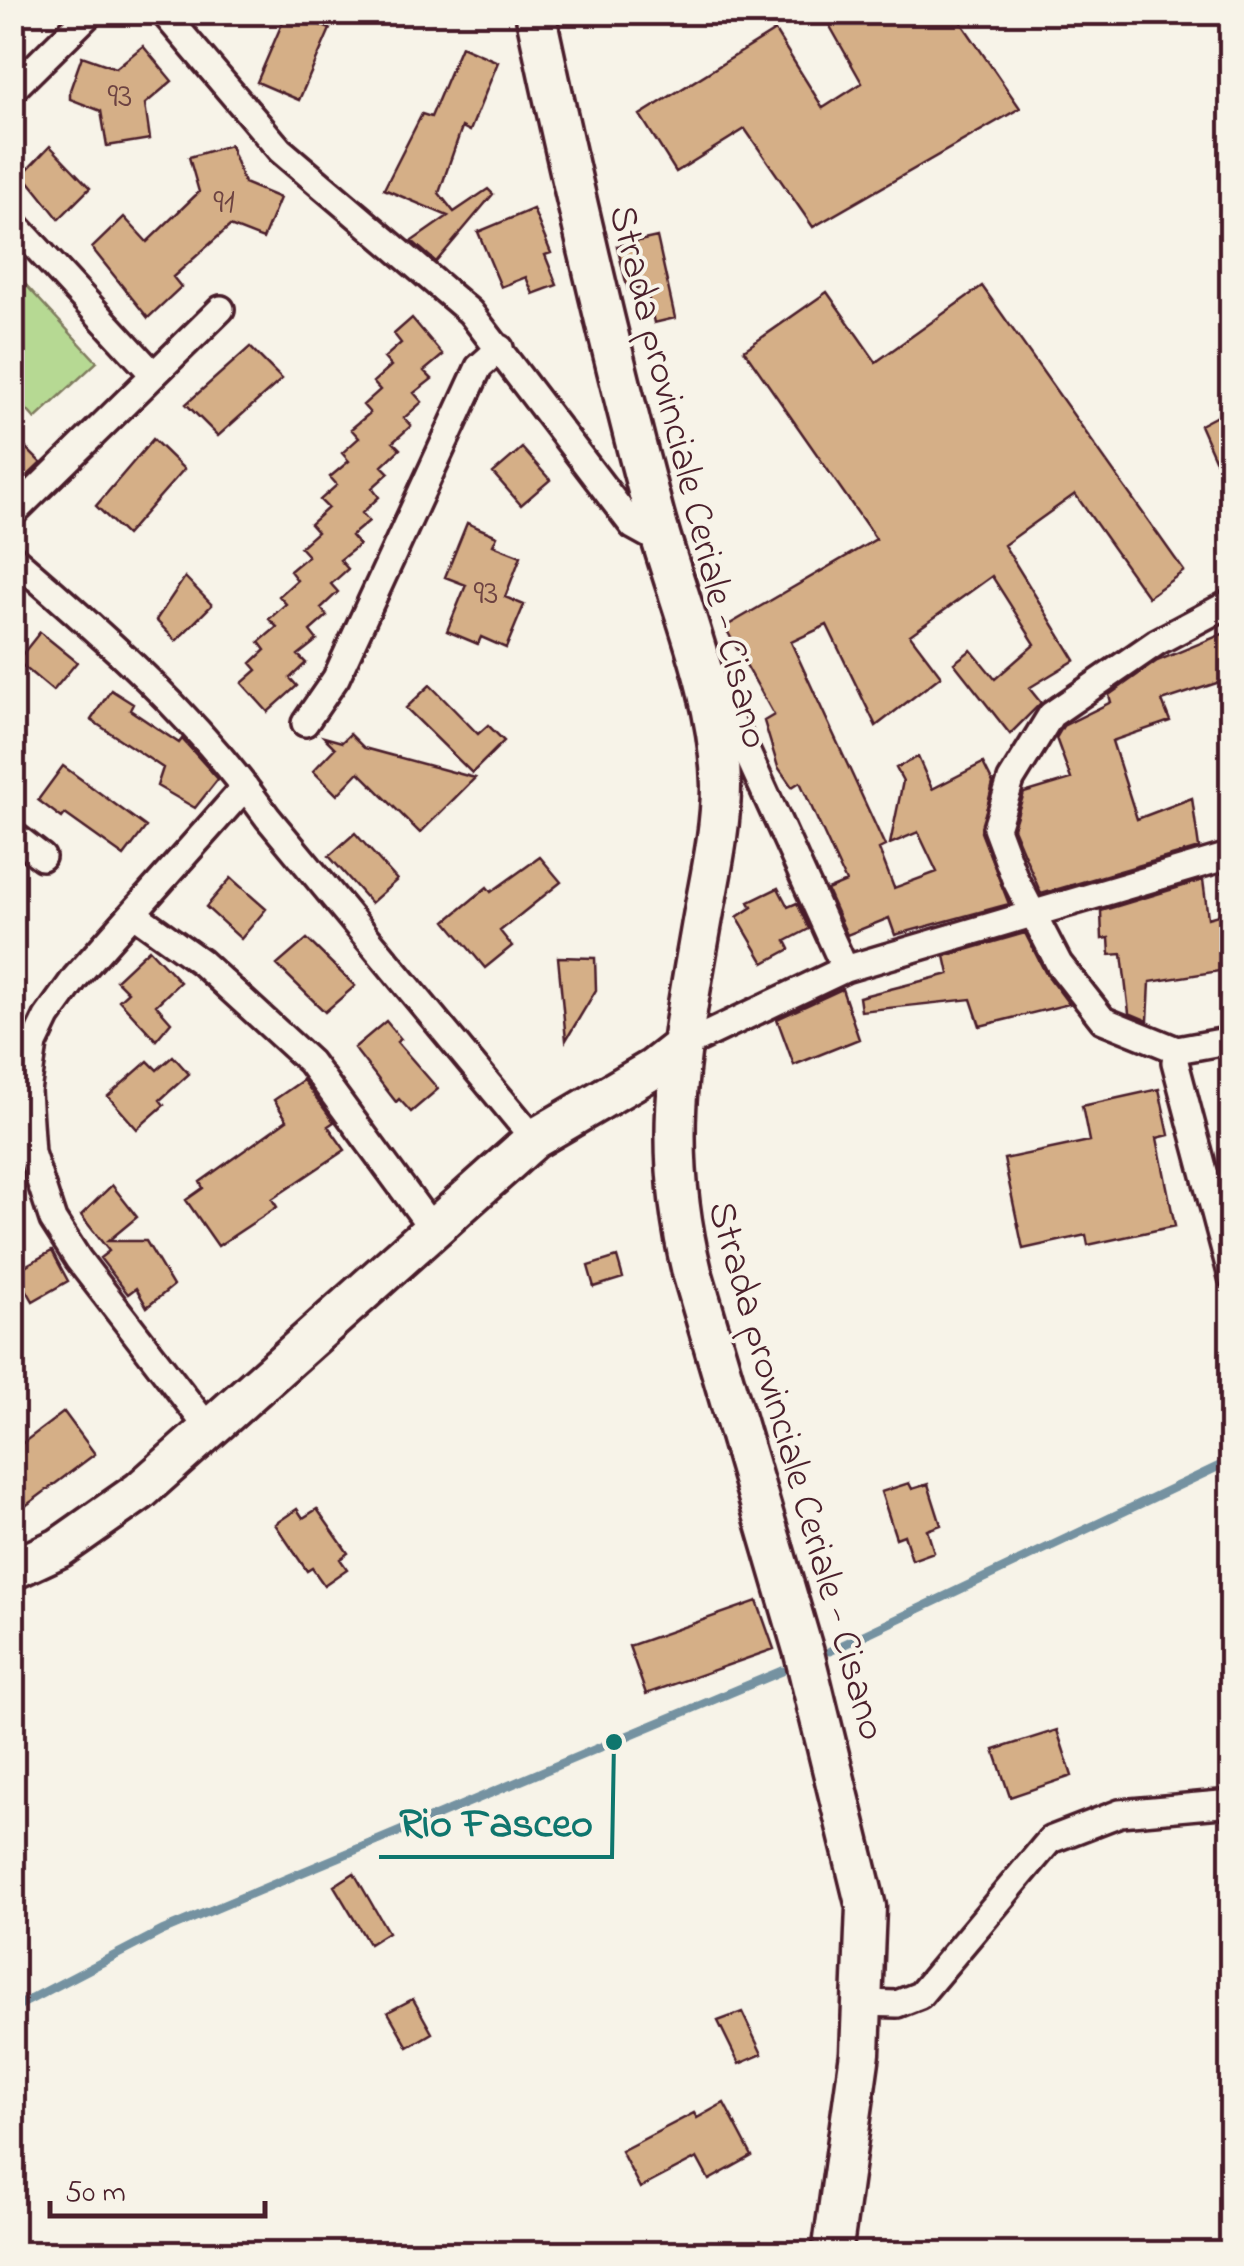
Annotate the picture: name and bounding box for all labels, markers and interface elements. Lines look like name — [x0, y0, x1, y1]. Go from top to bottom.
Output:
house number: 93 — [108, 72, 133, 123]
house number: 91 — [213, 178, 235, 229]
street label: Strada provinciale Ceriale - Cisano — [591, 199, 783, 755]
house number: 93 — [474, 569, 499, 620]
street label: Strada provinciale Ceriale - Cisano — [689, 1195, 900, 1748]
callout: Rio Fasceo — [379, 1785, 612, 1857]
text: Rio Fasceo — [399, 1795, 593, 1856]
scale bar — [50, 2156, 265, 2218]
text: 50 m — [65, 2172, 126, 2216]

